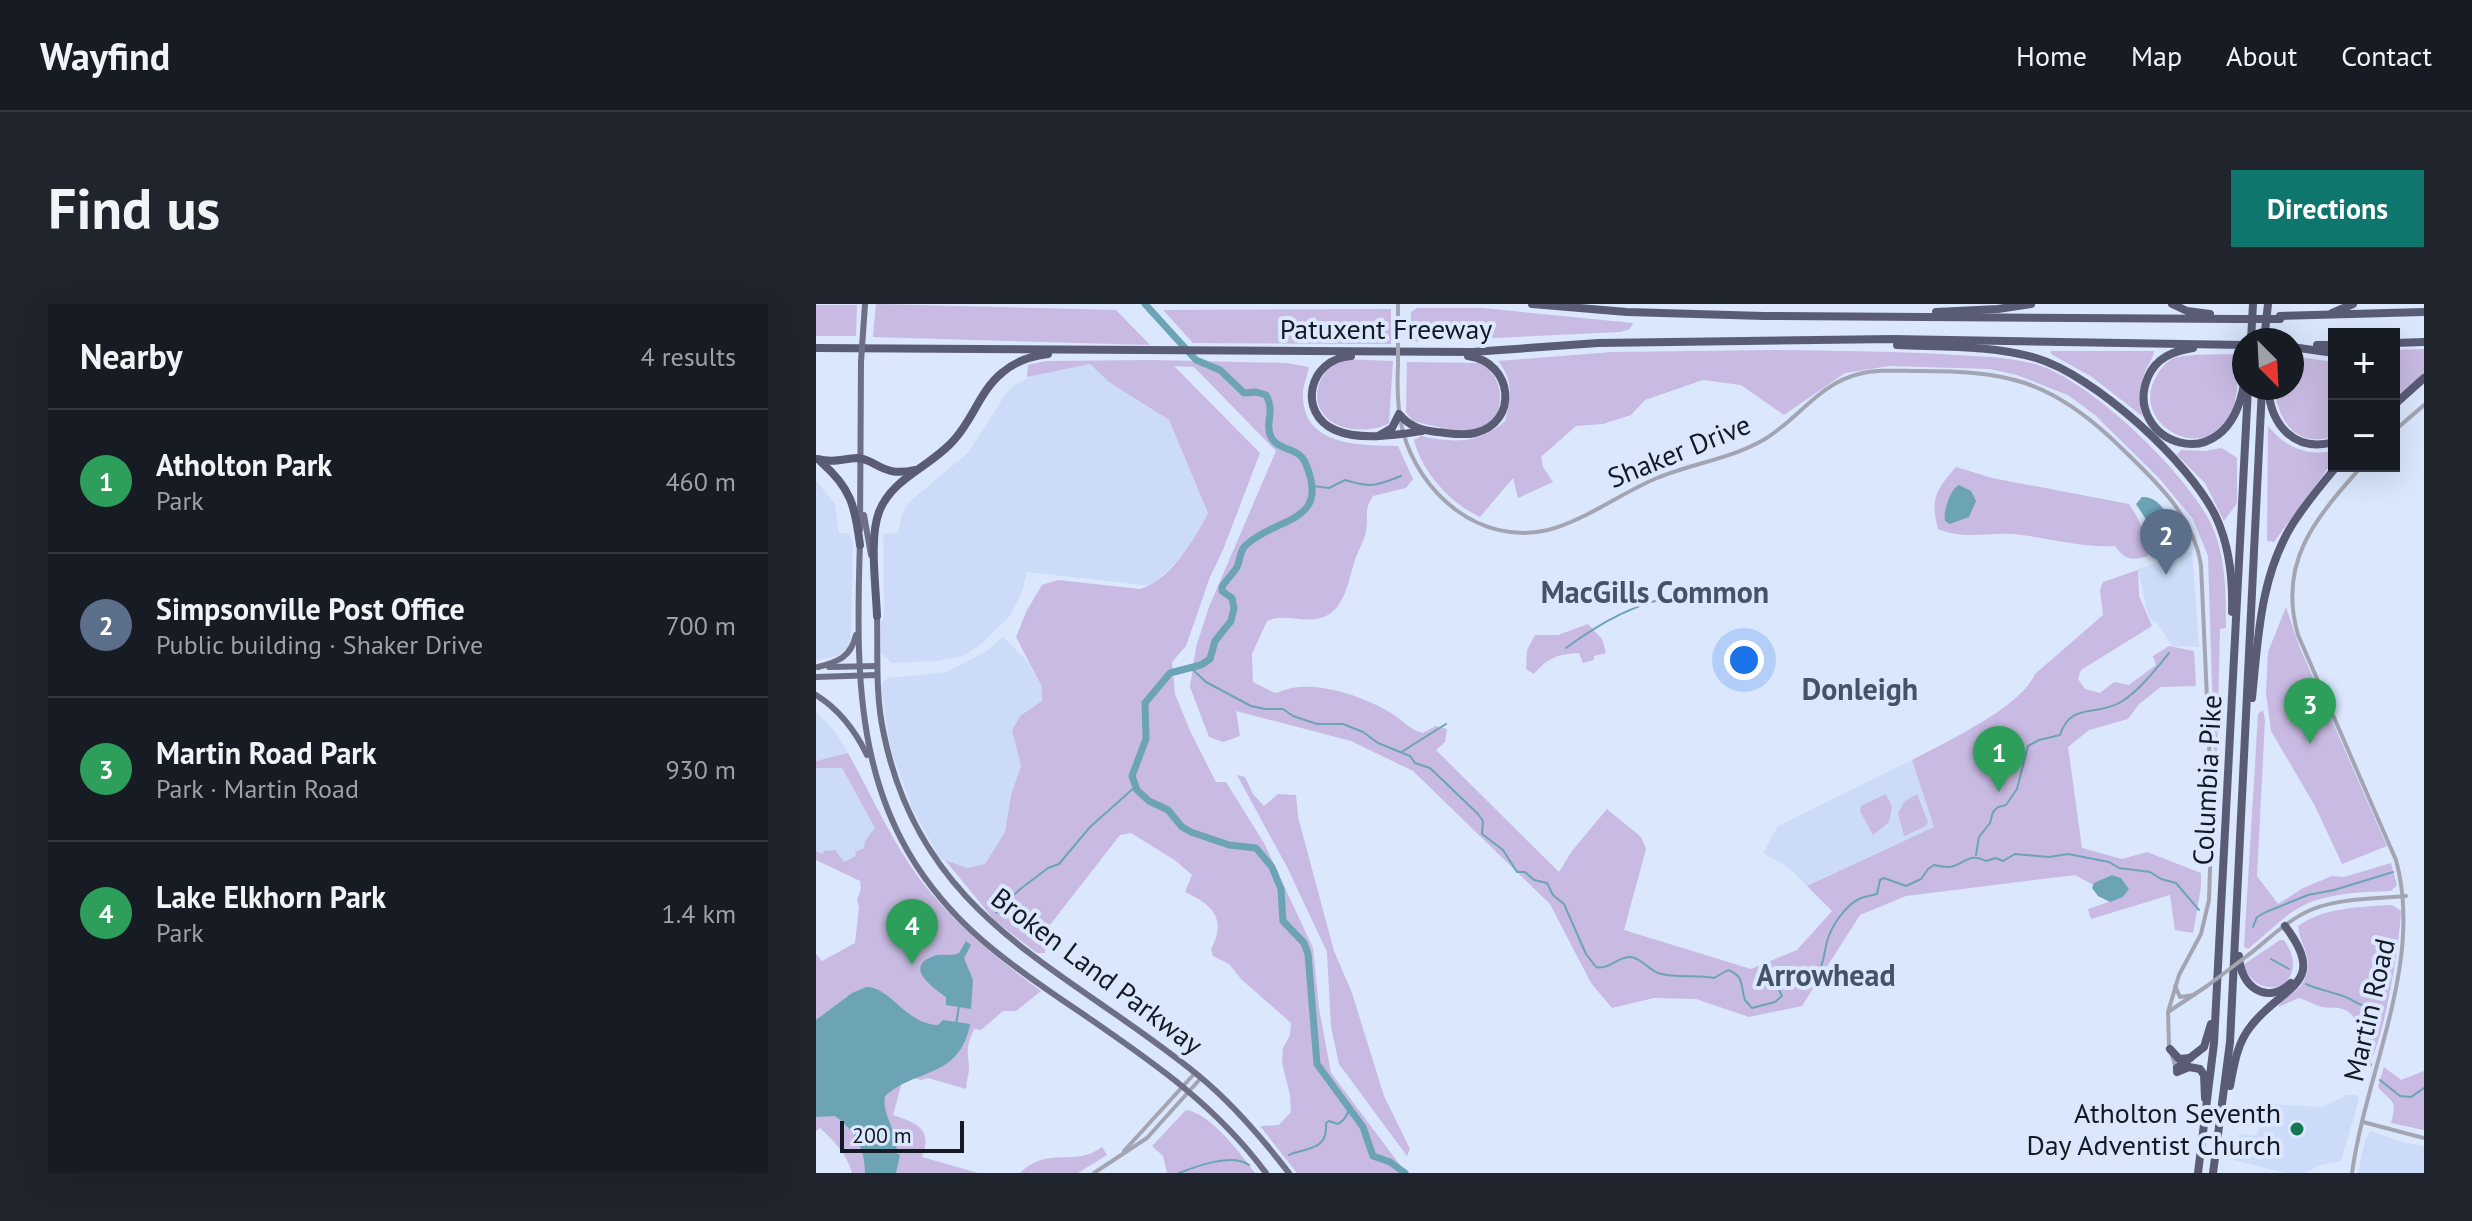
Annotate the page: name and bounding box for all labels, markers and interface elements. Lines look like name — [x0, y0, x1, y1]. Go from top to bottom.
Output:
text: Wayfind — [40, 31, 170, 80]
text: Home — [2016, 37, 2087, 74]
text: Map — [2131, 37, 2182, 74]
text: About — [2226, 37, 2297, 74]
text: Contact — [2341, 37, 2432, 74]
button: Directions — [2231, 170, 2424, 247]
text: Find us — [48, 172, 220, 244]
street label: Patuxent Freeway — [1280, 310, 1492, 347]
north arrow — [2232, 328, 2304, 400]
map controls — [2328, 328, 2400, 472]
button: + — [2328, 328, 2400, 400]
text: Nearby — [80, 334, 182, 378]
text: 4 results — [641, 340, 736, 373]
button: − — [2328, 400, 2400, 472]
street label: Shaker Drive — [1602, 405, 1756, 496]
text: Atholton Park — [156, 445, 332, 484]
text: 1 — [99, 465, 113, 498]
text: 460 m — [665, 465, 736, 498]
text: Park — [156, 484, 204, 517]
pin: 2 — [2140, 509, 2192, 575]
district label: MacGills Common — [1541, 572, 1769, 611]
text: Simpsonville Post Office — [156, 589, 465, 628]
text: 2 — [99, 609, 113, 642]
text: 700 m — [665, 609, 736, 642]
text: Public building · Shaker Drive — [156, 628, 483, 661]
your location — [1724, 640, 1764, 680]
district label: Donleigh — [1802, 669, 1918, 708]
pin: 3 — [2284, 678, 2336, 744]
street label: Columbia Pike — [2184, 694, 2229, 866]
pin: 1 — [1973, 726, 2025, 792]
text: Martin Road Park — [156, 733, 377, 772]
text: 3 — [99, 753, 113, 786]
text: 930 m — [665, 753, 736, 786]
text: Park · Martin Road — [156, 772, 359, 805]
text: Lake Elkhorn Park — [156, 877, 386, 916]
street label: Broken Land Parkway — [984, 879, 1211, 1062]
text: 4 — [99, 897, 113, 930]
text: 1.4 km — [662, 897, 736, 930]
pin: 4 — [886, 899, 938, 965]
text: Park — [156, 916, 204, 949]
street label: Martin Road — [2334, 935, 2403, 1085]
district label: Arrowhead — [1756, 955, 1896, 994]
place label: Atholton Seventh Day Adventist Church — [2026, 1094, 2281, 1163]
scale bar — [840, 1117, 964, 1153]
marker: Atholton Seventh Day Adventist Church — [2288, 1120, 2306, 1138]
text: 200 m — [852, 1121, 912, 1149]

